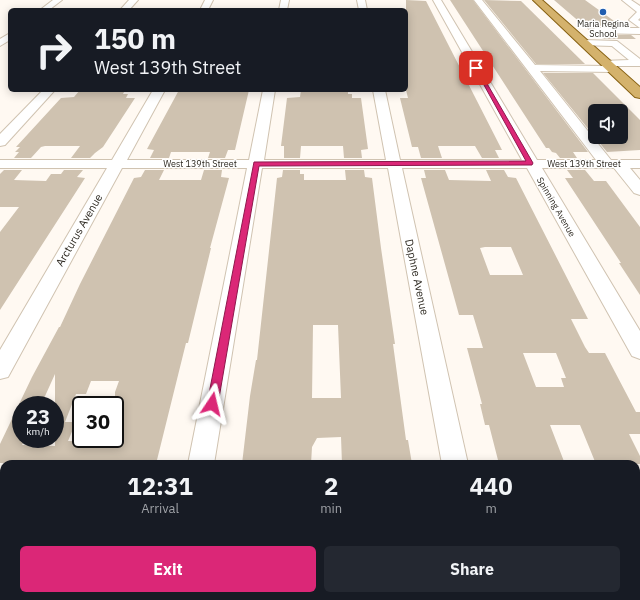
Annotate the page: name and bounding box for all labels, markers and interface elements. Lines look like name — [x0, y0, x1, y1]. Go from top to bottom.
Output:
marker: Maria Regina School — [598, 7, 608, 17]
place label: Maria Regina School — [577, 18, 629, 39]
text: 150 m — [94, 20, 176, 57]
icon: right — [28, 24, 80, 76]
pin — [459, 51, 493, 85]
text: West 139th Street — [94, 56, 241, 79]
icon: arrive — [465, 57, 487, 79]
map controls — [588, 104, 628, 144]
button: sound — [588, 104, 628, 144]
street label: West 139th Street — [163, 158, 237, 169]
street label: West 139th Street — [547, 158, 621, 169]
street label: Spinning Avenue — [535, 175, 578, 239]
street label: Arcturus Avenue — [53, 191, 105, 269]
street label: Daphne Avenue — [402, 238, 432, 316]
position arrow — [191, 383, 233, 425]
speed limit sign: 30 — [72, 396, 124, 448]
text: 23 — [26, 403, 50, 430]
text: km/h — [26, 425, 50, 438]
text: 12:31 — [127, 470, 193, 502]
text: 2 — [324, 470, 338, 502]
text: 440 — [469, 470, 513, 502]
text: Arrival — [141, 500, 179, 517]
text: min — [320, 500, 342, 517]
text: m — [485, 500, 497, 517]
button: Exit — [20, 546, 316, 592]
button: Share — [324, 546, 620, 592]

